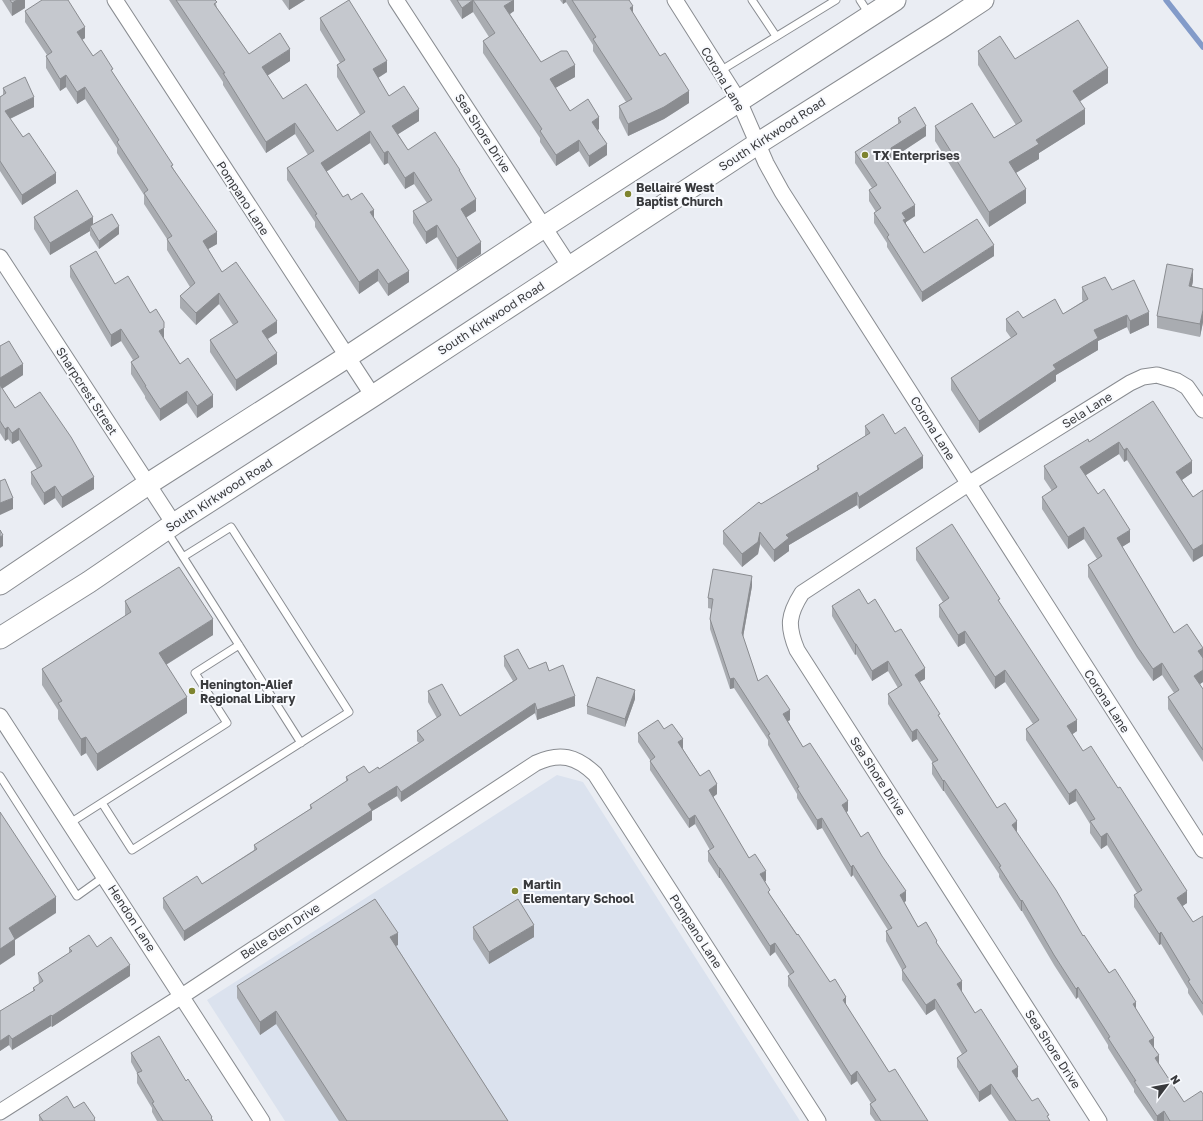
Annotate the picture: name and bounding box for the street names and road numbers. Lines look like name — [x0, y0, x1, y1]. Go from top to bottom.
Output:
street label: Corona Lane — [698, 44, 748, 114]
street label: Sea Shore Drive — [452, 91, 514, 175]
street label: South Kirkwood Road — [716, 94, 828, 174]
street label: Pompano Lane — [213, 158, 273, 238]
street label: South Kirkwood Road — [435, 278, 547, 358]
street label: Sharpcrest Street — [53, 344, 121, 438]
street label: Sela Lane — [1059, 389, 1115, 431]
street label: Corona Lane — [907, 393, 959, 463]
street label: South Kirkwood Road — [163, 455, 275, 535]
street label: Corona Lane — [1081, 667, 1133, 735]
street label: Sea Shore Drive — [847, 734, 909, 818]
street label: Hendon Lane — [105, 882, 159, 954]
street label: Pompano Lane — [666, 891, 726, 971]
street label: Belle Glen Drive — [237, 900, 323, 962]
street label: Sea Shore Drive — [1022, 1007, 1084, 1091]

